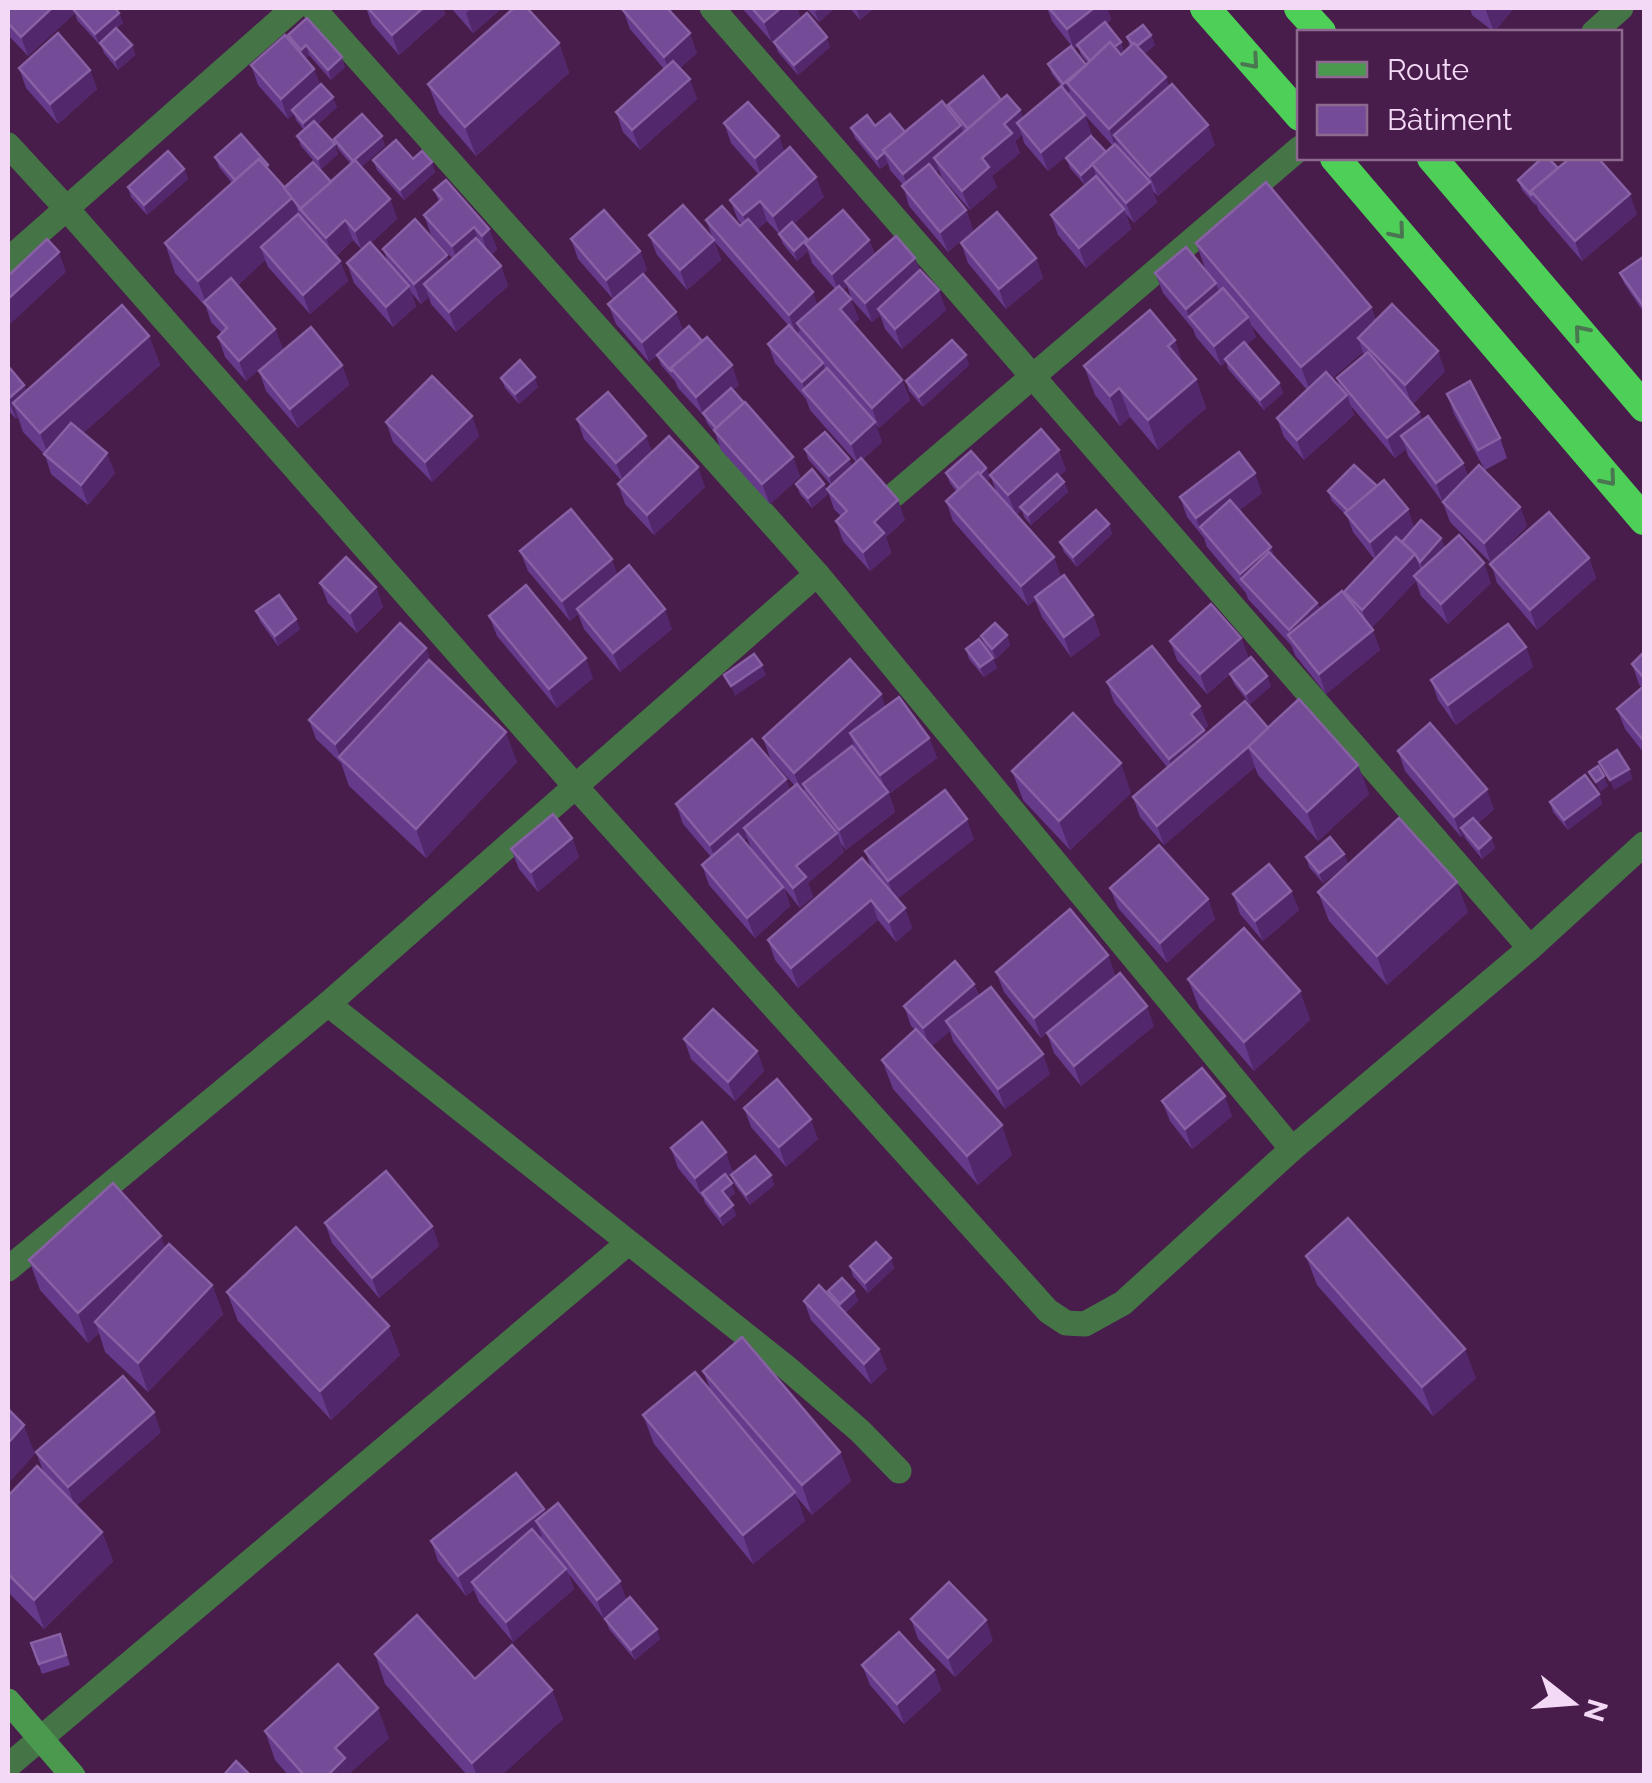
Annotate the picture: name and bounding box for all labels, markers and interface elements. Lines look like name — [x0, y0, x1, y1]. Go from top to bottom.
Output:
legend — [1297, 30, 1622, 160]
one-way arrow — [1241, 50, 1259, 69]
text: Route — [1387, 52, 1469, 87]
text: Bâtiment — [1387, 102, 1512, 137]
one-way arrow — [1387, 220, 1405, 238]
one-way arrow — [1575, 326, 1593, 344]
one-way arrow — [1598, 467, 1616, 486]
north arrow — [1522, 1653, 1622, 1753]
text: N — [1577, 1695, 1614, 1725]

